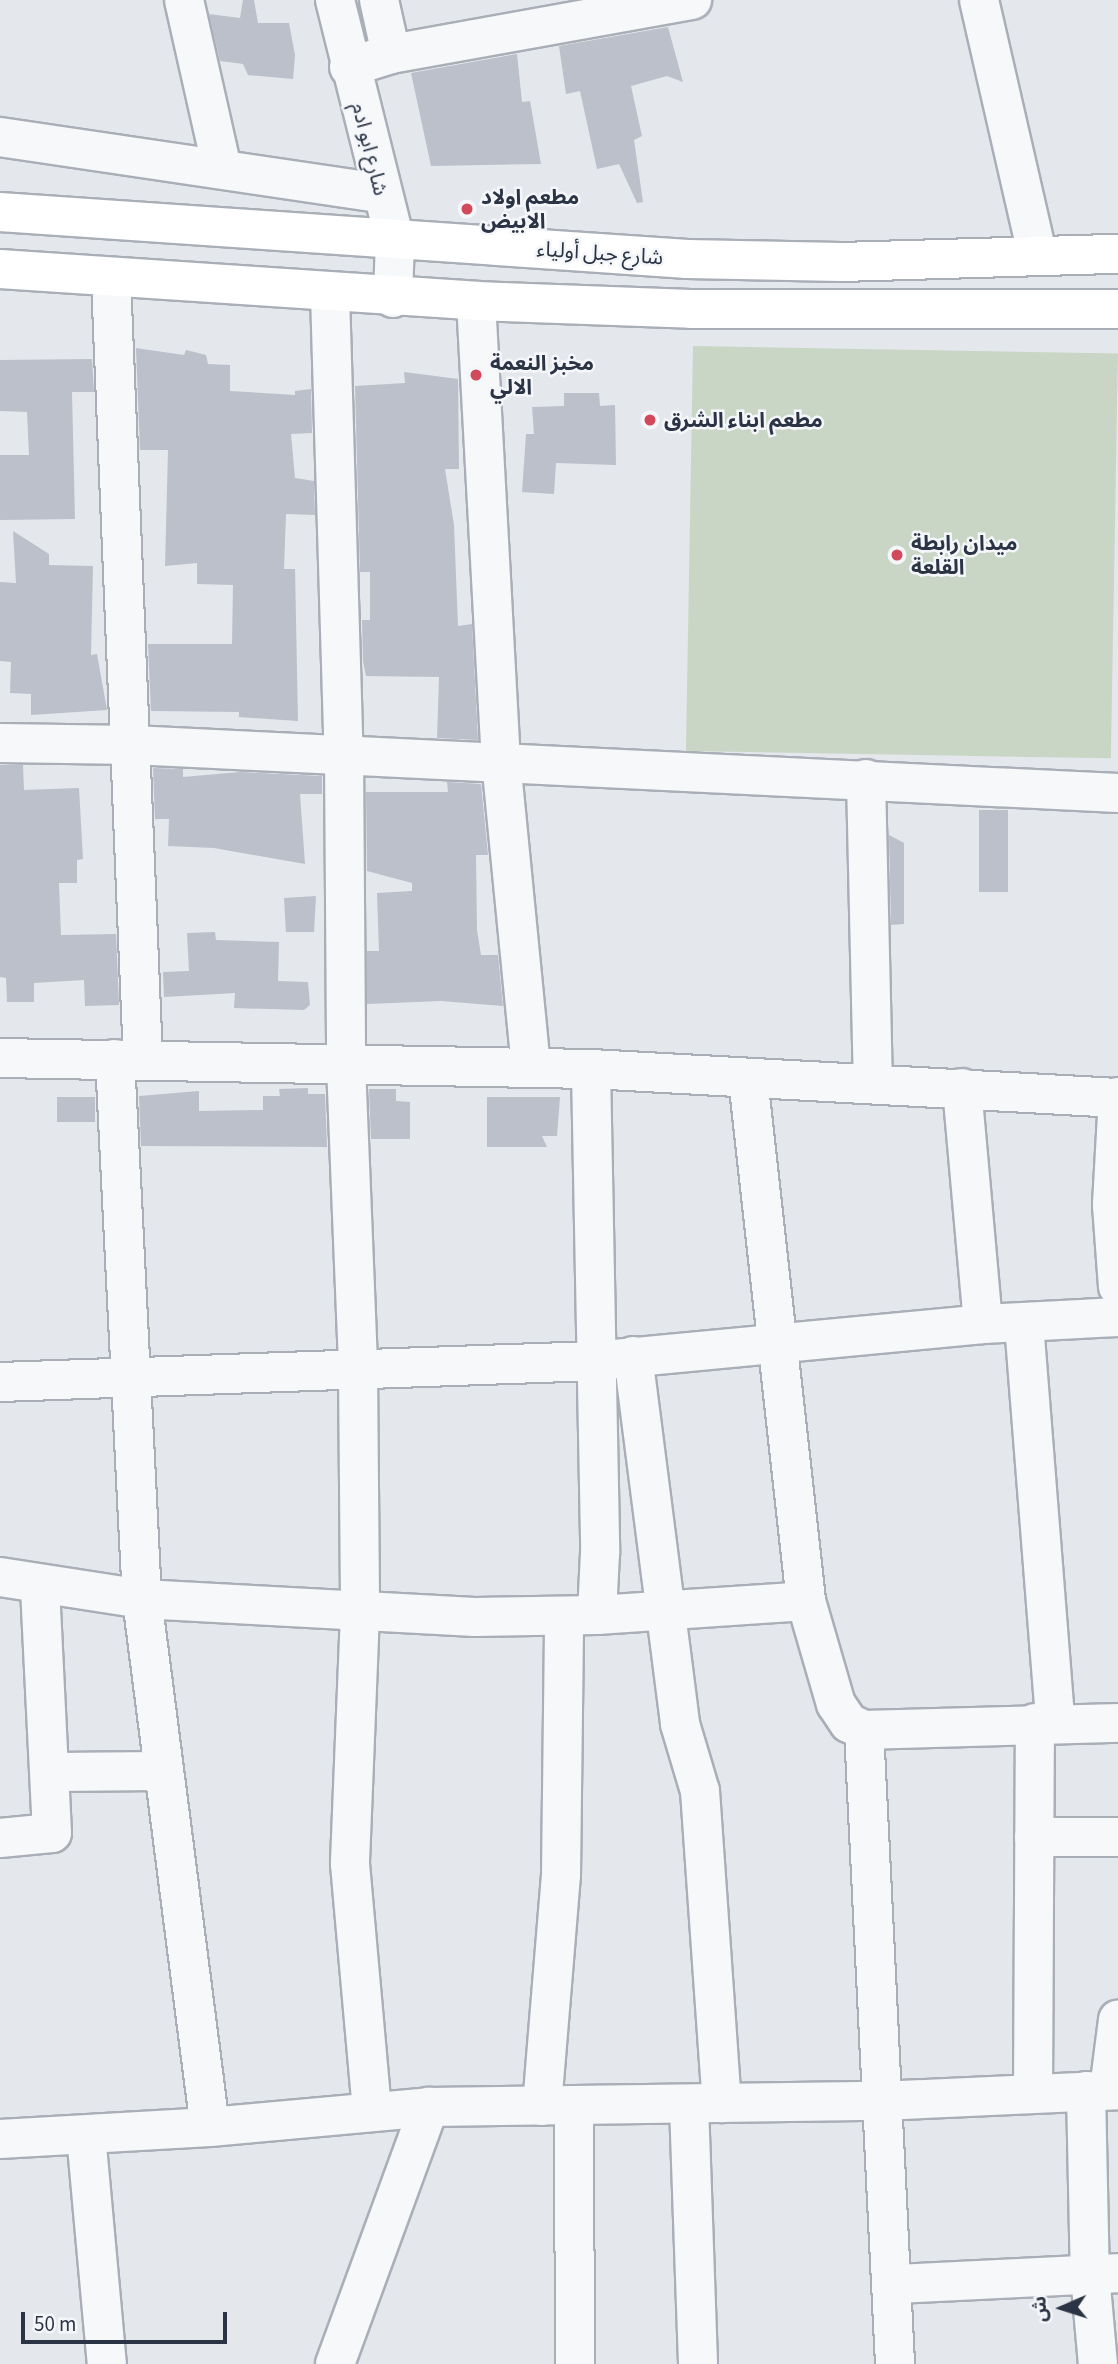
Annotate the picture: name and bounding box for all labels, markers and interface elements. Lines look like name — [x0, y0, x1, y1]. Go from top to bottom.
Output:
street label: شارع ابو ادم — [346, 100, 394, 198]
place label: مطعم اولاد الابيض — [481, 184, 579, 234]
marker: مطعم اولاد الابيض — [459, 201, 475, 217]
street label: شارع جبل أولياء — [536, 236, 664, 270]
place label: مخبز النعمة الالي — [490, 350, 594, 400]
marker: مخبز النعمة الالي — [468, 367, 484, 383]
place label: مطعم ابناء الشرق — [664, 407, 823, 433]
marker: مطعم ابناء الشرق — [642, 412, 658, 428]
place label: ميدان رابطة القلعة — [911, 530, 1017, 580]
marker: ميدان رابطة القلعة — [889, 547, 905, 563]
north arrow — [1027, 2273, 1097, 2343]
text: ش — [1026, 2295, 1055, 2323]
scale bar — [24, 2298, 231, 2342]
text: 50 m — [34, 2309, 76, 2339]

